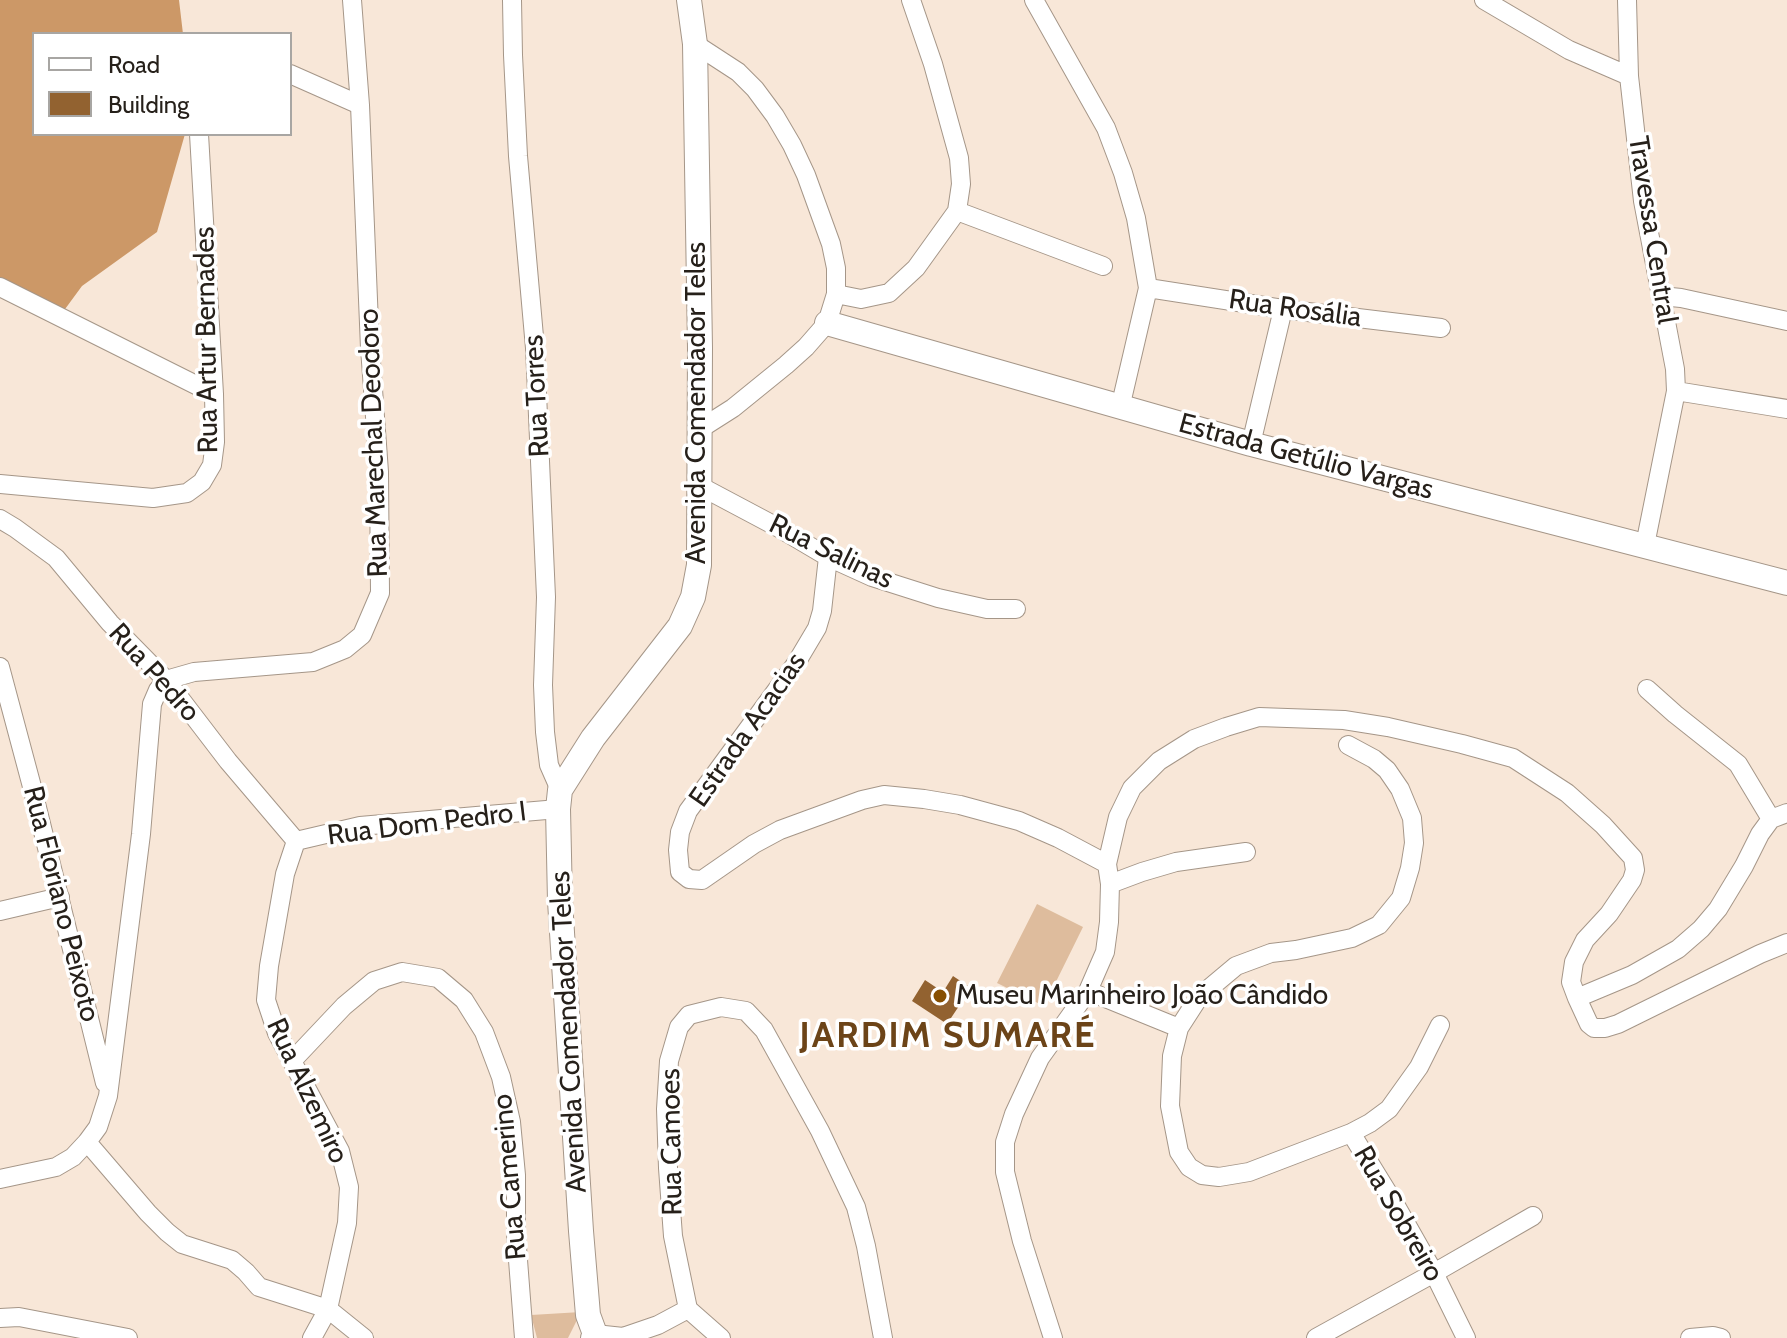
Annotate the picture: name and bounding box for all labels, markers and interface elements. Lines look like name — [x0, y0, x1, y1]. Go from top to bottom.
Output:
legend — [32, 32, 292, 136]
text: Road — [108, 50, 160, 79]
text: Building — [108, 90, 189, 119]
street label: Travessa Central — [1621, 134, 1683, 326]
street label: Rua Artur Bernades — [188, 226, 226, 454]
street label: Avenida Comendador Teles — [680, 242, 714, 564]
street label: Rua Rosália — [1226, 283, 1364, 335]
street label: Rua Marechal Deodoro — [353, 308, 395, 578]
street label: Rua Torres — [517, 334, 557, 458]
street label: Estrada Getúlio Vargas — [1175, 407, 1437, 507]
street label: Rua Salinas — [763, 508, 899, 596]
street label: Rua Pedro — [101, 617, 207, 729]
street label: Estrada Acacias — [682, 646, 814, 814]
street label: Rua Floriano Peixoto — [15, 783, 107, 1025]
street label: Rua Dom Pedro I — [326, 795, 528, 853]
street label: Avenida Comendador Teles — [544, 870, 594, 1194]
place label: Museu Marinheiro João Cândido — [956, 979, 1328, 1013]
marker: Museu Marinheiro João Cândido — [931, 987, 949, 1005]
street label: Rua Alzemiro — [259, 1013, 355, 1169]
district label: JARDIM SUMARÉ — [799, 1014, 1097, 1058]
street label: Rua Camoes — [654, 1068, 690, 1216]
street label: Rua Camerino — [486, 1093, 534, 1261]
street label: Rua Sobreiro — [1346, 1140, 1450, 1288]

